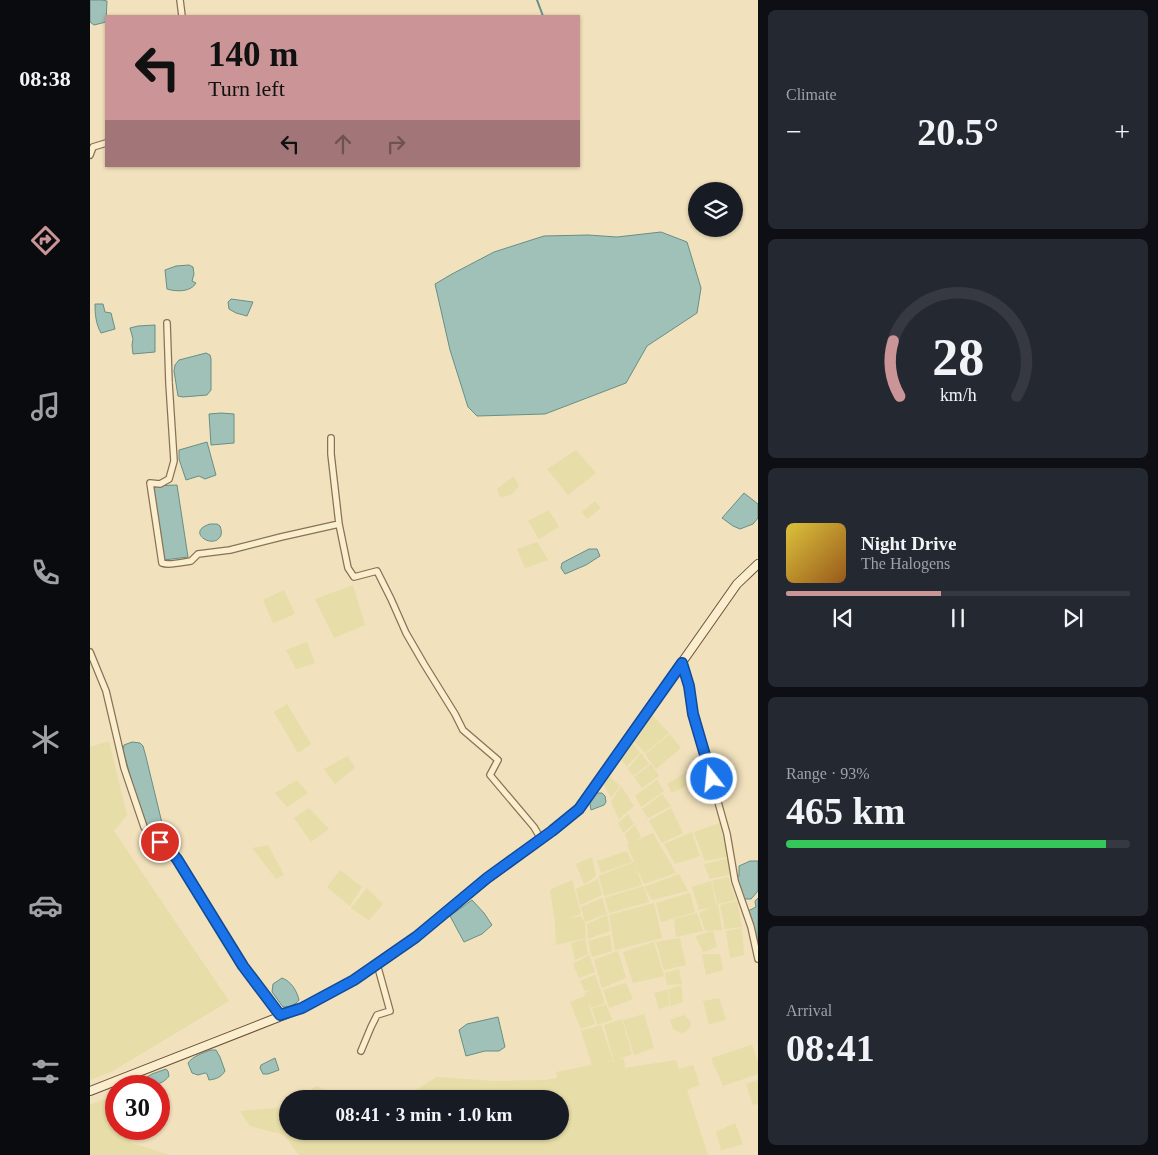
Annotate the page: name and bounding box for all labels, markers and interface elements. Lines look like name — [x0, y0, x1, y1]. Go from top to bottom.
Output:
icon: left — [125, 35, 190, 100]
text: 140 m — [208, 35, 298, 74]
text: 08:38 — [19, 66, 71, 91]
text: Turn left — [208, 76, 285, 101]
text: Climate — [786, 86, 837, 103]
text: 20.5° — [917, 111, 999, 153]
text: − — [786, 116, 802, 147]
text: + — [1114, 116, 1130, 147]
icon: left — [276, 130, 304, 158]
icon: ahead — [329, 130, 357, 158]
icon: right — [382, 130, 410, 158]
map controls — [688, 182, 743, 237]
button: layers — [688, 182, 743, 237]
icon: directions — [28, 223, 63, 258]
text: 28 — [932, 329, 984, 386]
text: km/h — [940, 385, 976, 405]
icon: music — [28, 389, 63, 424]
text: Night Drive — [861, 533, 957, 554]
icon: phone — [28, 555, 63, 590]
text: The Halogens — [861, 555, 950, 572]
icon: previous — [829, 604, 857, 632]
icon: pause — [944, 604, 972, 632]
icon: next — [1059, 604, 1087, 632]
icon: climate — [28, 722, 63, 757]
position arrow — [685, 752, 737, 804]
text: Range · 93% — [786, 765, 870, 782]
text: 465 km — [786, 790, 905, 832]
pin — [139, 821, 181, 863]
icon: arrive — [146, 828, 174, 856]
icon: car — [28, 888, 63, 923]
text: Arrival — [786, 1002, 832, 1019]
text: 08:41 — [786, 1027, 875, 1069]
icon: filters — [28, 1054, 63, 1089]
speed limit sign: 30 — [105, 1075, 170, 1140]
text: 08:41 · 3 min · 1.0 km — [336, 1104, 512, 1125]

